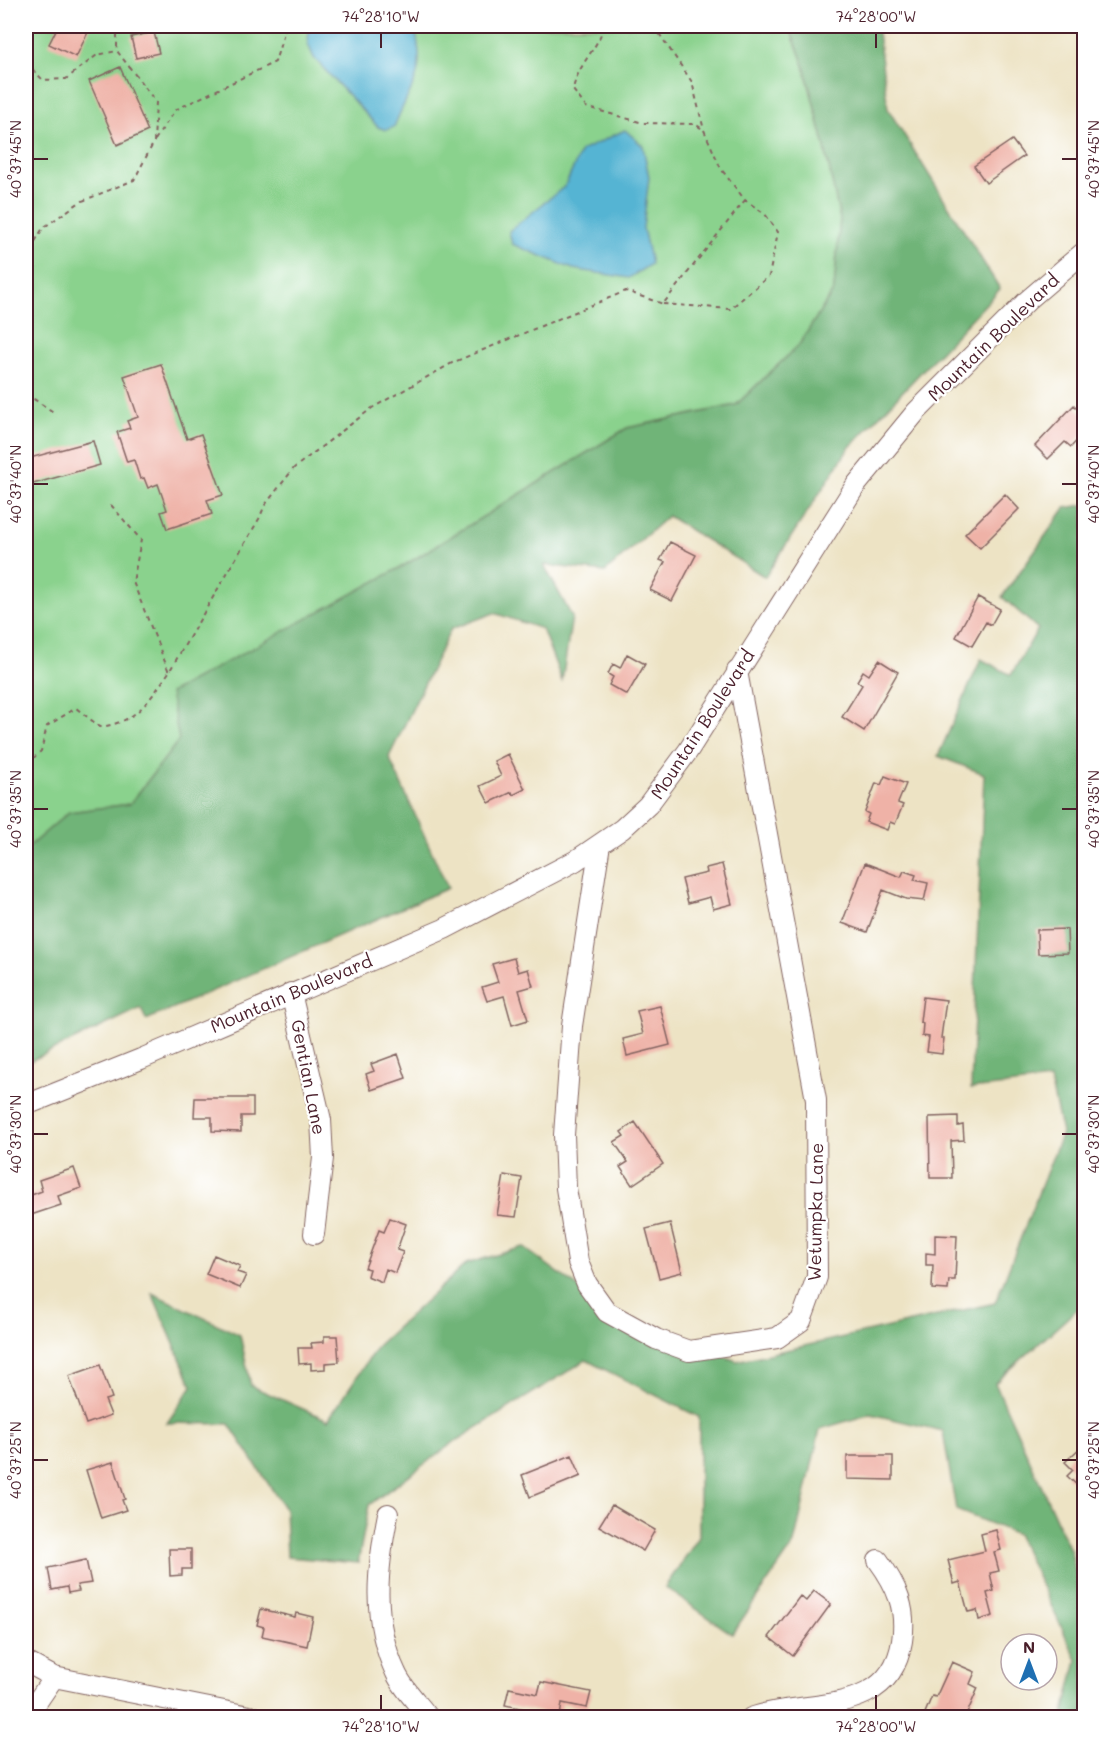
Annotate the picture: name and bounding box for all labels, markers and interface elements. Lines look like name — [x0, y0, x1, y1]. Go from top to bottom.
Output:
text: 74°28'10"W — [342, 6, 420, 26]
text: 74°28'00"W — [836, 6, 916, 26]
text: 40°37'45"N — [5, 120, 25, 198]
text: 40°37'45"N — [1083, 120, 1103, 198]
street label: Mountain Boulevard — [922, 268, 1064, 406]
text: 40°37'40"N — [5, 445, 25, 523]
text: 40°37'40"N — [1083, 445, 1103, 523]
street label: Mountain Boulevard — [645, 645, 759, 803]
text: 40°37'35"N — [5, 770, 25, 848]
text: 40°37'35"N — [1083, 770, 1103, 848]
street label: Mountain Boulevard — [206, 948, 376, 1038]
street label: Gentian Lane — [286, 1017, 332, 1137]
text: 40°37'30"N — [5, 1095, 25, 1173]
text: 40°37'30"N — [1083, 1095, 1103, 1173]
street label: Wetumpka Lane — [802, 1143, 828, 1281]
text: 40°37'25"N — [5, 1421, 25, 1499]
text: 40°37'25"N — [1083, 1421, 1103, 1499]
north arrow — [999, 1632, 1059, 1692]
text: N — [1023, 1636, 1035, 1657]
text: 74°28'10"W — [342, 1716, 420, 1736]
text: 74°28'00"W — [836, 1716, 916, 1736]

